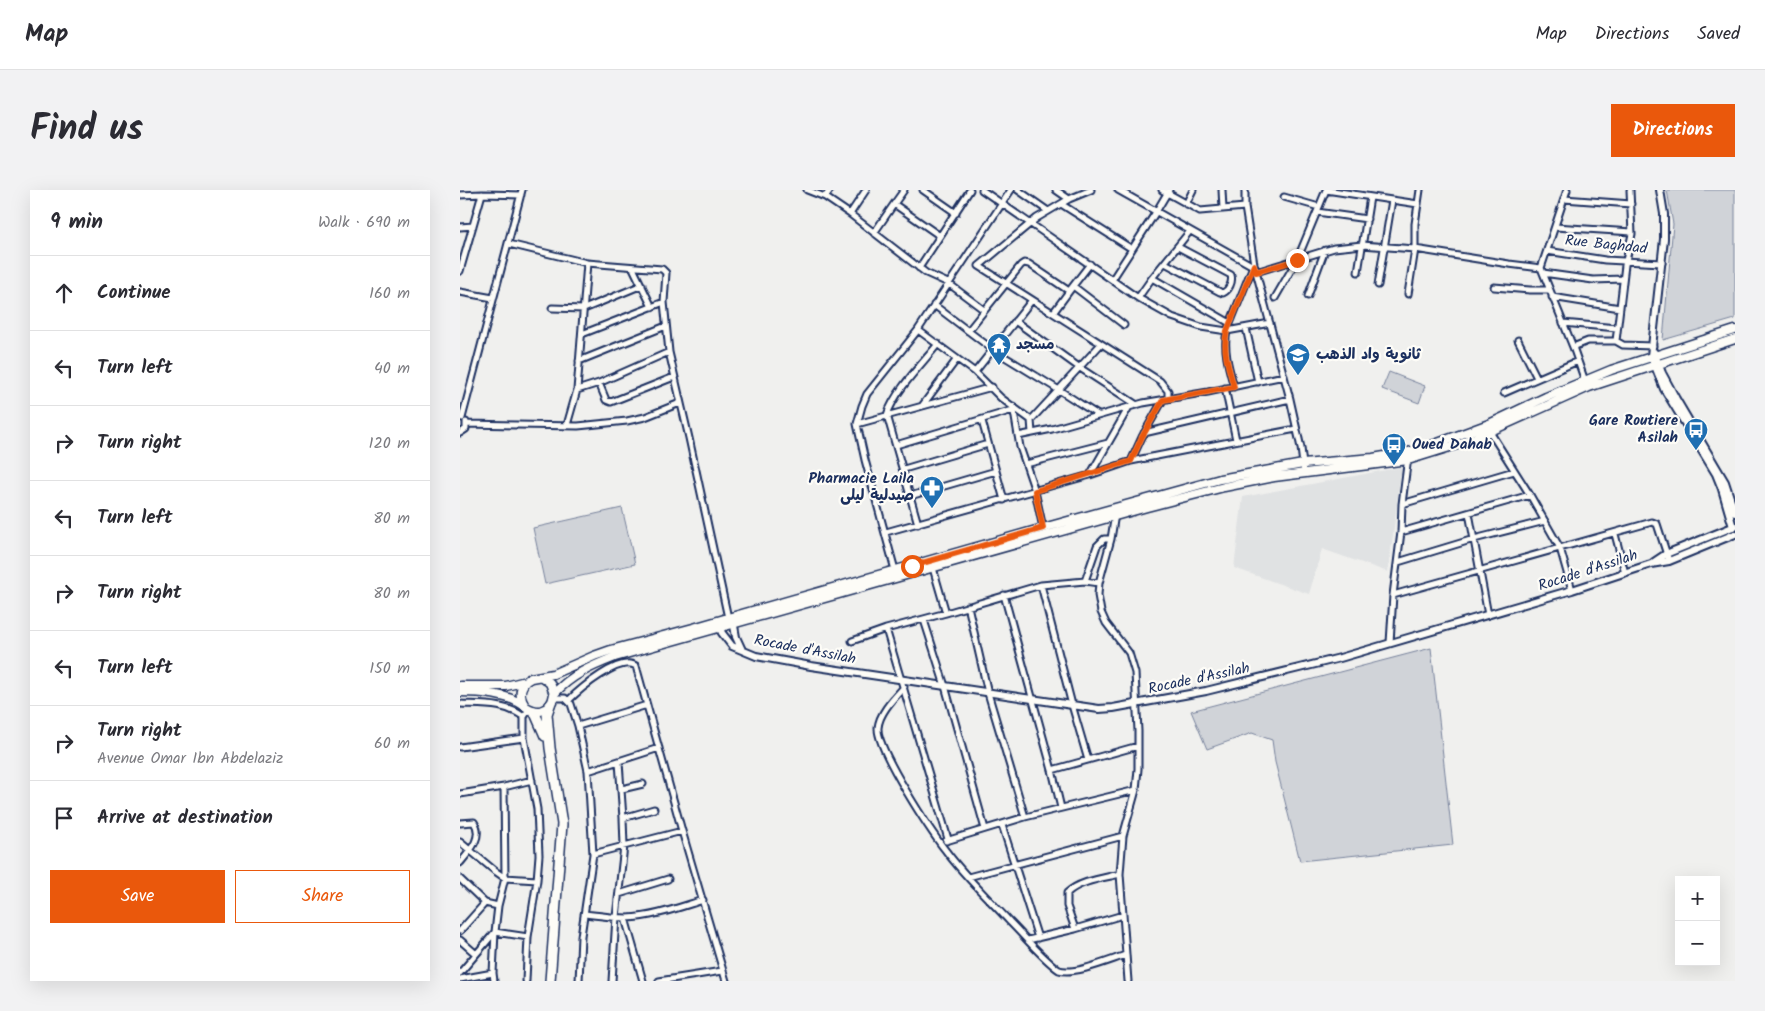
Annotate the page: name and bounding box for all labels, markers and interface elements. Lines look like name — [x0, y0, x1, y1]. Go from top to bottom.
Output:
text: Map — [25, 15, 68, 54]
text: Map — [1535, 20, 1567, 49]
text: Directions — [1595, 20, 1669, 49]
text: Saved — [1697, 20, 1740, 49]
text: Find us — [30, 102, 143, 158]
button: Directions — [1611, 104, 1735, 157]
text: 9 min — [50, 206, 103, 239]
text: Walk · 690 m — [318, 210, 410, 235]
street label: Rue Baghdad — [1564, 229, 1649, 261]
route end — [1286, 249, 1309, 272]
text: Continue — [97, 278, 170, 308]
icon: ahead — [50, 279, 78, 307]
text: 160 m — [369, 281, 410, 306]
temple icon: مسجد — [986, 332, 1012, 366]
place label: مسجد — [1016, 333, 1054, 357]
school or university icon: ثانوية واد الذهب — [1285, 342, 1311, 376]
place label: ثانوية واد الذهب — [1316, 343, 1422, 367]
text: Turn left — [97, 353, 172, 383]
icon: left — [50, 354, 78, 382]
text: 40 m — [374, 356, 410, 381]
place label: Gare Routiere Asilah — [1589, 409, 1679, 450]
bus stop icon: Gare Routiere Asilah — [1683, 417, 1709, 451]
text: Turn right — [97, 428, 182, 458]
icon: right — [50, 429, 78, 457]
text: 120 m — [369, 431, 410, 456]
bus stop icon: Oued Dahab — [1381, 432, 1407, 466]
place label: Oued Dahab — [1412, 433, 1492, 457]
place label: Pharmacie Laila صيدلية ليلى — [809, 467, 914, 508]
pharmacy icon: Pharmacie Laila صيدلية ليلى — [919, 475, 945, 509]
text: Turn left — [97, 503, 172, 533]
icon: left — [50, 504, 78, 532]
text: 80 m — [373, 506, 410, 531]
street label: Rocade d'Assilah — [1535, 544, 1641, 598]
route start — [901, 555, 924, 578]
text: Turn right — [97, 578, 182, 608]
icon: right — [50, 579, 78, 607]
text: 80 m — [373, 581, 410, 606]
street label: Rocade d'Assilah — [752, 628, 858, 672]
text: Turn left — [97, 653, 172, 683]
icon: left — [50, 654, 78, 682]
text: 150 m — [369, 656, 410, 681]
street label: Rocade d'Assilah — [1146, 657, 1252, 701]
text: Turn right — [97, 716, 182, 746]
icon: right — [50, 729, 78, 757]
text: 60 m — [374, 731, 410, 756]
text: Avenue Omar Ibn Abdelaziz — [97, 746, 283, 771]
text: Arrive at destination — [97, 803, 273, 833]
icon: arrive — [50, 804, 78, 832]
button: Save — [50, 870, 225, 923]
button: Share — [235, 870, 410, 923]
map controls — [1675, 876, 1720, 966]
button: + — [1675, 876, 1720, 921]
button: − — [1675, 921, 1720, 966]

